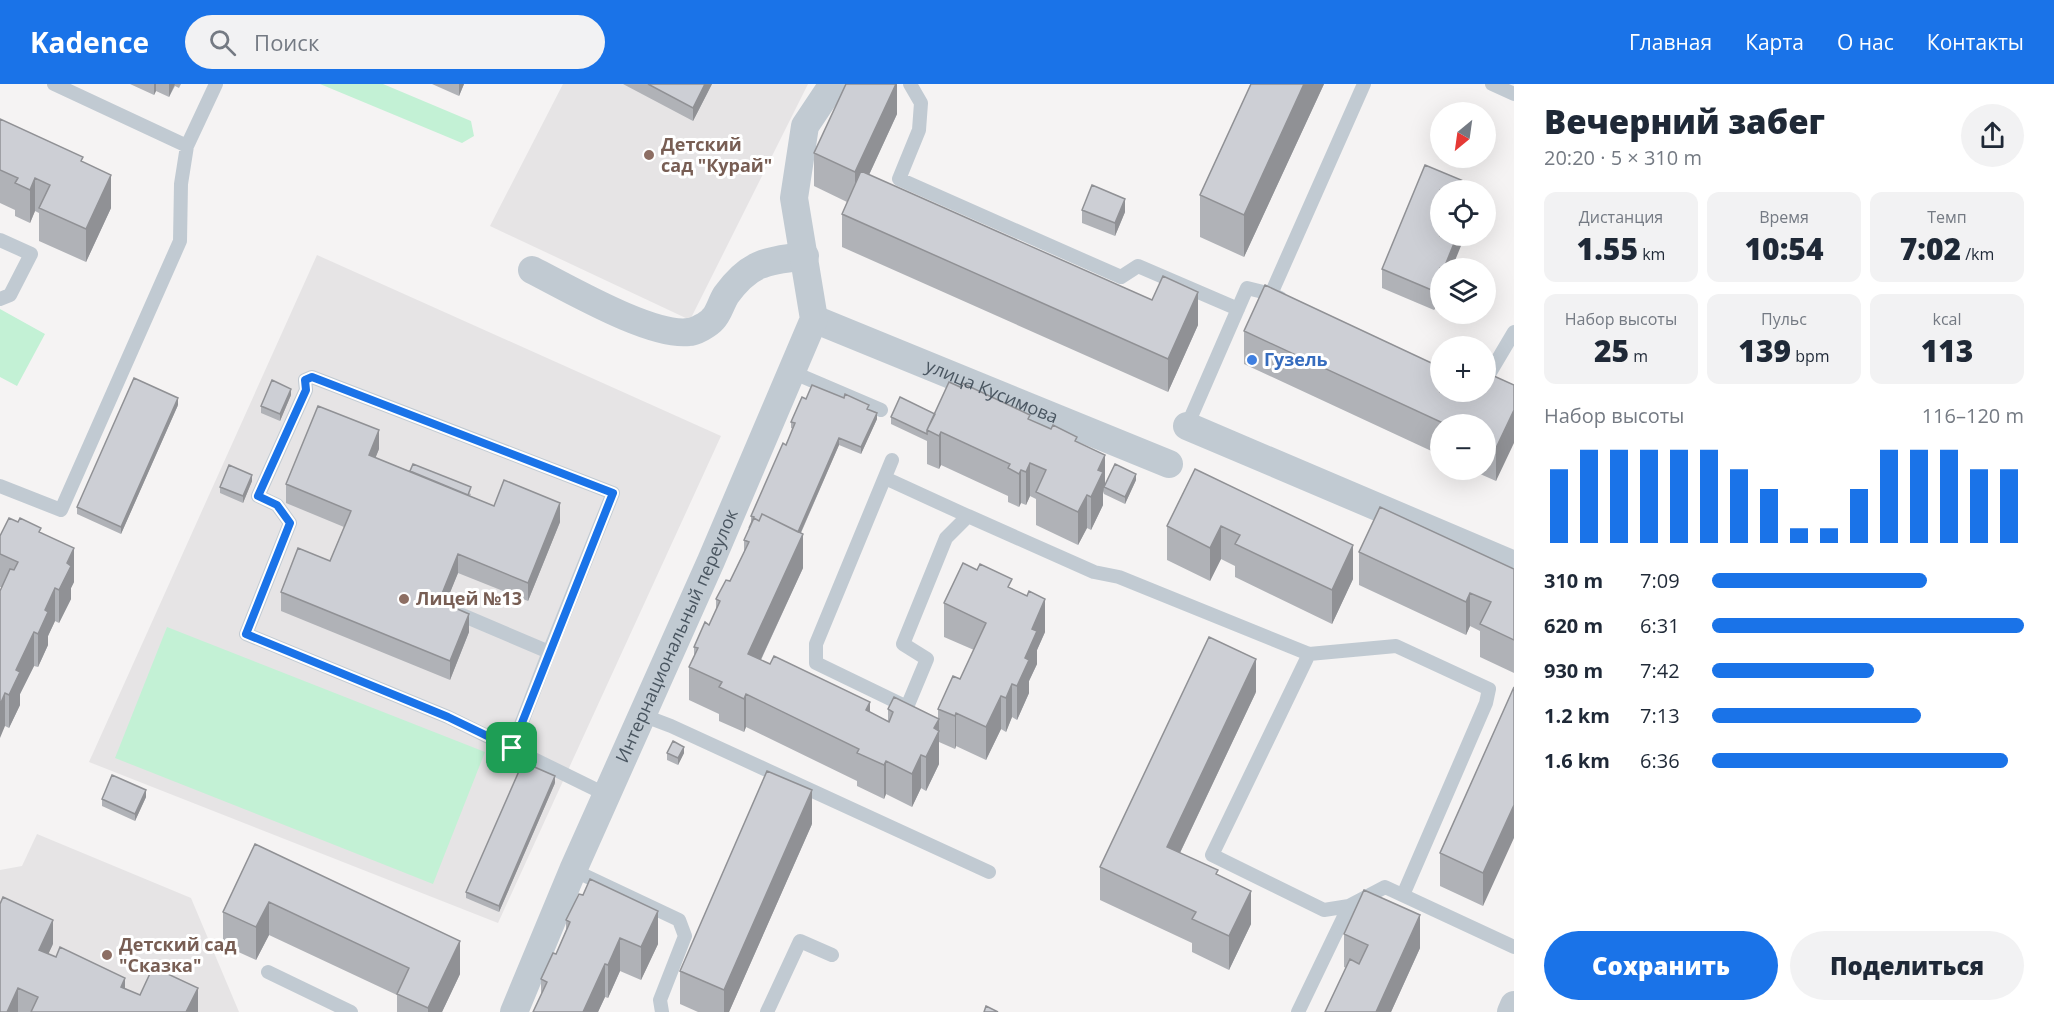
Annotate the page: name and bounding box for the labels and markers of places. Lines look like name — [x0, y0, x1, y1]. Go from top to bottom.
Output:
place label: Детский сад "Курай" — [661, 132, 772, 177]
marker: Детский сад "Курай" — [642, 148, 656, 162]
place label: Гузель — [1264, 347, 1328, 371]
marker: Гузель — [1245, 353, 1259, 367]
place label: Лицей №13 — [416, 586, 522, 610]
marker: Лицей №13 — [397, 592, 411, 606]
pin — [486, 722, 537, 773]
place label: Детский сад "Сказка" — [119, 932, 236, 977]
marker: Детский сад "Сказка" — [100, 948, 114, 962]

